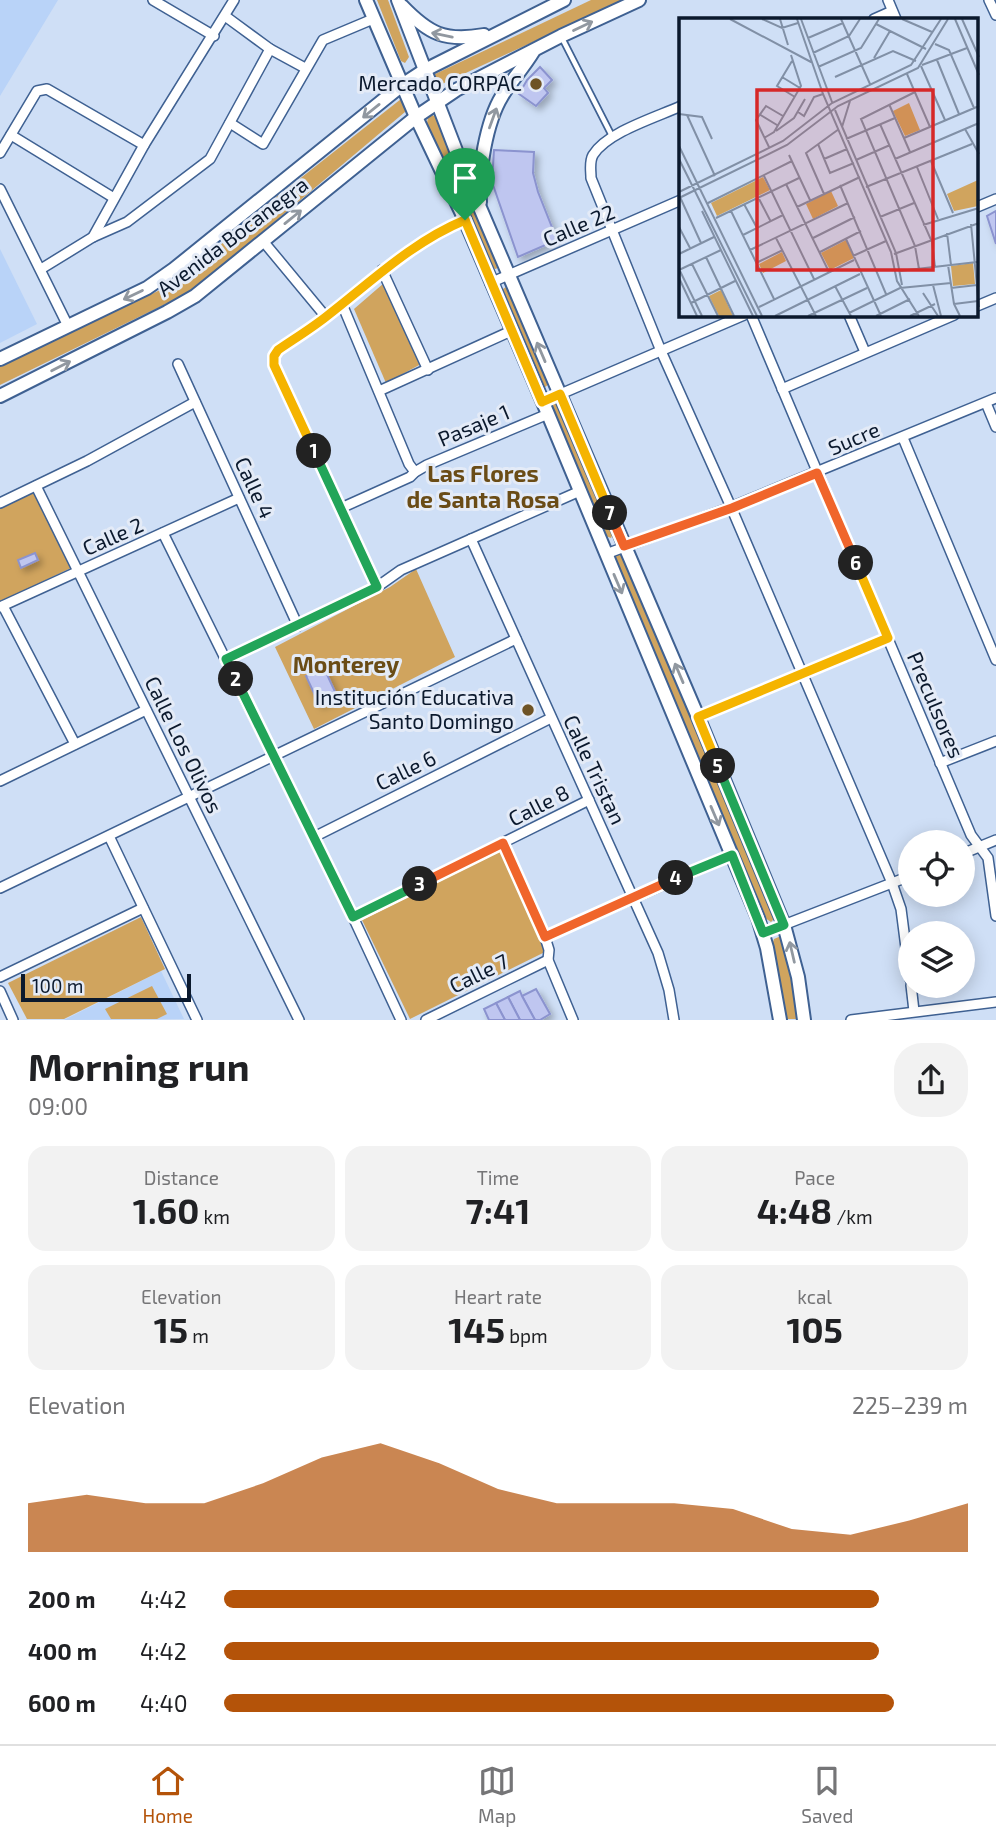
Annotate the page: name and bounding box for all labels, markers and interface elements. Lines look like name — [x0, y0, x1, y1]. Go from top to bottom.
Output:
inset map — [679, 18, 978, 317]
one-way arrow — [572, 19, 593, 32]
one-way arrow — [431, 27, 454, 41]
place label: Mercado CORPAC — [358, 70, 522, 95]
marker: Mercado CORPAC — [528, 76, 544, 92]
one-way arrow — [362, 103, 380, 119]
one-way arrow — [488, 108, 500, 130]
pin — [435, 148, 495, 220]
icon: arrive — [446, 159, 484, 197]
street label: Avenida Bocanegra — [152, 171, 312, 301]
street label: Calle 22 — [539, 198, 618, 251]
one-way arrow — [283, 209, 301, 225]
one-way arrow — [123, 289, 144, 302]
one-way arrow — [534, 342, 547, 363]
one-way arrow — [50, 358, 71, 372]
street label: Pasaje 1 — [434, 398, 513, 452]
street label: Sucre — [824, 416, 883, 460]
pin: 1 — [296, 434, 332, 468]
text: 1 — [309, 439, 318, 462]
street label: Calle 4 — [230, 453, 280, 522]
district label: Las Flores de Santa Rosa — [406, 459, 560, 513]
pin: 7 — [592, 496, 628, 530]
text: 7 — [604, 501, 615, 524]
street label: Calle 2 — [78, 511, 147, 560]
pin: 6 — [838, 546, 874, 580]
text: 6 — [850, 551, 861, 574]
one-way arrow — [613, 572, 626, 594]
street label: Preculsores — [903, 648, 970, 761]
district label: Monterey — [293, 650, 399, 678]
pin: 2 — [218, 662, 254, 696]
one-way arrow — [672, 663, 685, 685]
text: 2 — [230, 667, 241, 690]
street label: Calle Los Olivos — [140, 672, 228, 817]
place label: Institución Educativa Santo Domingo — [315, 684, 514, 733]
marker: Institución Educativa Santo Domingo — [520, 702, 536, 718]
street label: Calle Tristan — [559, 711, 632, 828]
street label: Calle 6 — [371, 744, 440, 795]
pin: 5 — [700, 748, 736, 784]
text: 5 — [712, 754, 723, 777]
street label: Calle 8 — [504, 779, 573, 830]
one-way arrow — [710, 805, 723, 827]
map controls — [898, 830, 975, 998]
button: locate — [898, 830, 975, 907]
pin: 4 — [658, 860, 694, 896]
pin: 3 — [402, 866, 438, 902]
text: 4 — [669, 866, 682, 889]
text: 3 — [414, 872, 425, 895]
button: layers — [898, 921, 975, 998]
one-way arrow — [785, 941, 798, 964]
street label: Calle 7 — [445, 948, 512, 998]
scale bar — [21, 971, 191, 1002]
text: 100 m — [32, 974, 83, 997]
text: Morning run — [28, 1043, 249, 1089]
button: share — [894, 1043, 968, 1117]
text: 09:00 — [28, 1092, 88, 1120]
text: Distance — [144, 1166, 219, 1189]
text: Time — [477, 1166, 519, 1189]
text: Pace — [794, 1166, 835, 1189]
text: 1.60 — [133, 1189, 199, 1231]
text: 7:41 — [466, 1189, 530, 1231]
text: 4:48 — [757, 1189, 832, 1231]
text: km — [199, 1205, 230, 1228]
text: /km — [832, 1205, 873, 1228]
text: Elevation — [141, 1285, 222, 1308]
text: Heart rate — [454, 1285, 542, 1308]
text: kcal — [797, 1285, 832, 1308]
text: 15 — [154, 1308, 188, 1350]
text: 145 — [448, 1308, 505, 1350]
text: 105 — [786, 1308, 843, 1350]
text: m — [188, 1324, 209, 1347]
text: bpm — [505, 1324, 548, 1347]
text: Elevation — [28, 1391, 126, 1419]
text: 225–239 m — [852, 1391, 968, 1419]
text: 200 m — [28, 1585, 96, 1613]
text: 4:42 — [140, 1585, 187, 1613]
text: 400 m — [28, 1637, 97, 1665]
text: 4:42 — [140, 1637, 187, 1665]
text: 600 m — [28, 1689, 96, 1717]
text: 4:40 — [140, 1689, 188, 1717]
tab: Home — [143, 1762, 193, 1827]
tab: Map — [478, 1762, 516, 1827]
tab: Saved — [801, 1762, 853, 1827]

